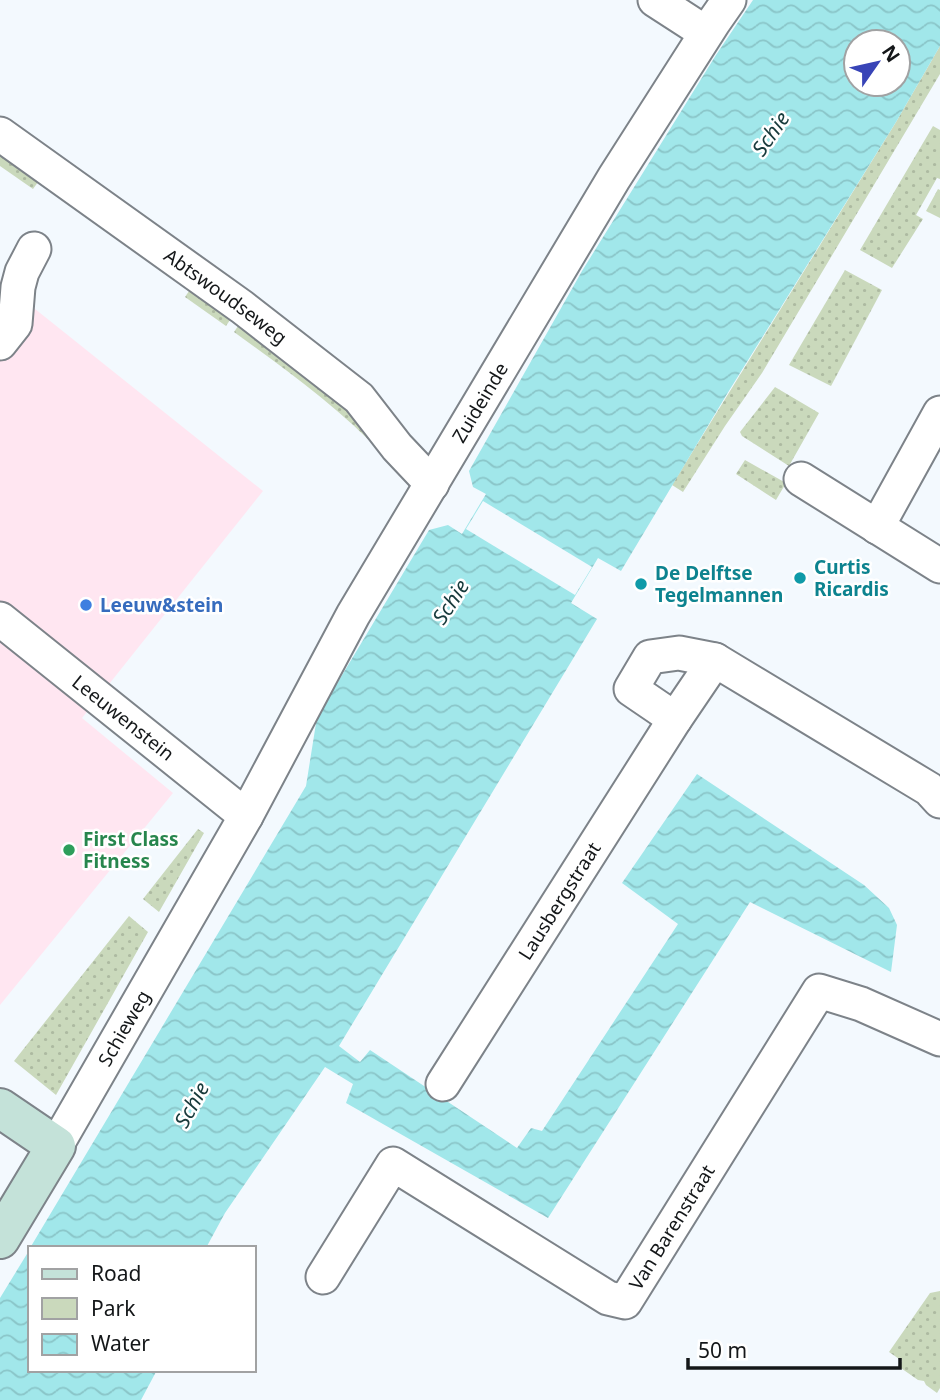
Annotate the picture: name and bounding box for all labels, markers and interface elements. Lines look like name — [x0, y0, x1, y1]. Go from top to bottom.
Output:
north arrow — [842, 28, 912, 98]
text: N — [876, 40, 906, 67]
water label: Schie — [745, 106, 795, 161]
street label: Abtswoudseweg — [159, 243, 292, 350]
street label: Zuideinde — [446, 358, 514, 447]
place label: Curtis Ricardis — [814, 554, 889, 602]
place label: De Delftse Tegelmannen — [655, 560, 783, 608]
marker: Curtis Ricardis — [792, 570, 808, 586]
water label: Schie — [425, 574, 475, 629]
marker: De Delftse Tegelmannen — [633, 576, 649, 592]
place label: Leeuw&stein — [100, 592, 223, 618]
marker: Leeuw&stein — [78, 597, 94, 613]
street label: Leeuwenstein — [67, 669, 180, 767]
place label: First Class Fitness — [83, 826, 179, 874]
street label: Lausbergstraat — [512, 837, 607, 965]
marker: First Class Fitness — [61, 842, 77, 858]
street label: Schieweg — [92, 985, 156, 1071]
water label: Schie — [167, 1077, 215, 1132]
street label: Van Barenstraat — [623, 1159, 721, 1295]
legend — [28, 1246, 256, 1372]
text: Road — [91, 1259, 141, 1287]
text: Park — [91, 1294, 136, 1322]
scale bar — [688, 1326, 900, 1370]
text: Water — [91, 1329, 150, 1357]
text: 50 m — [698, 1336, 747, 1364]

